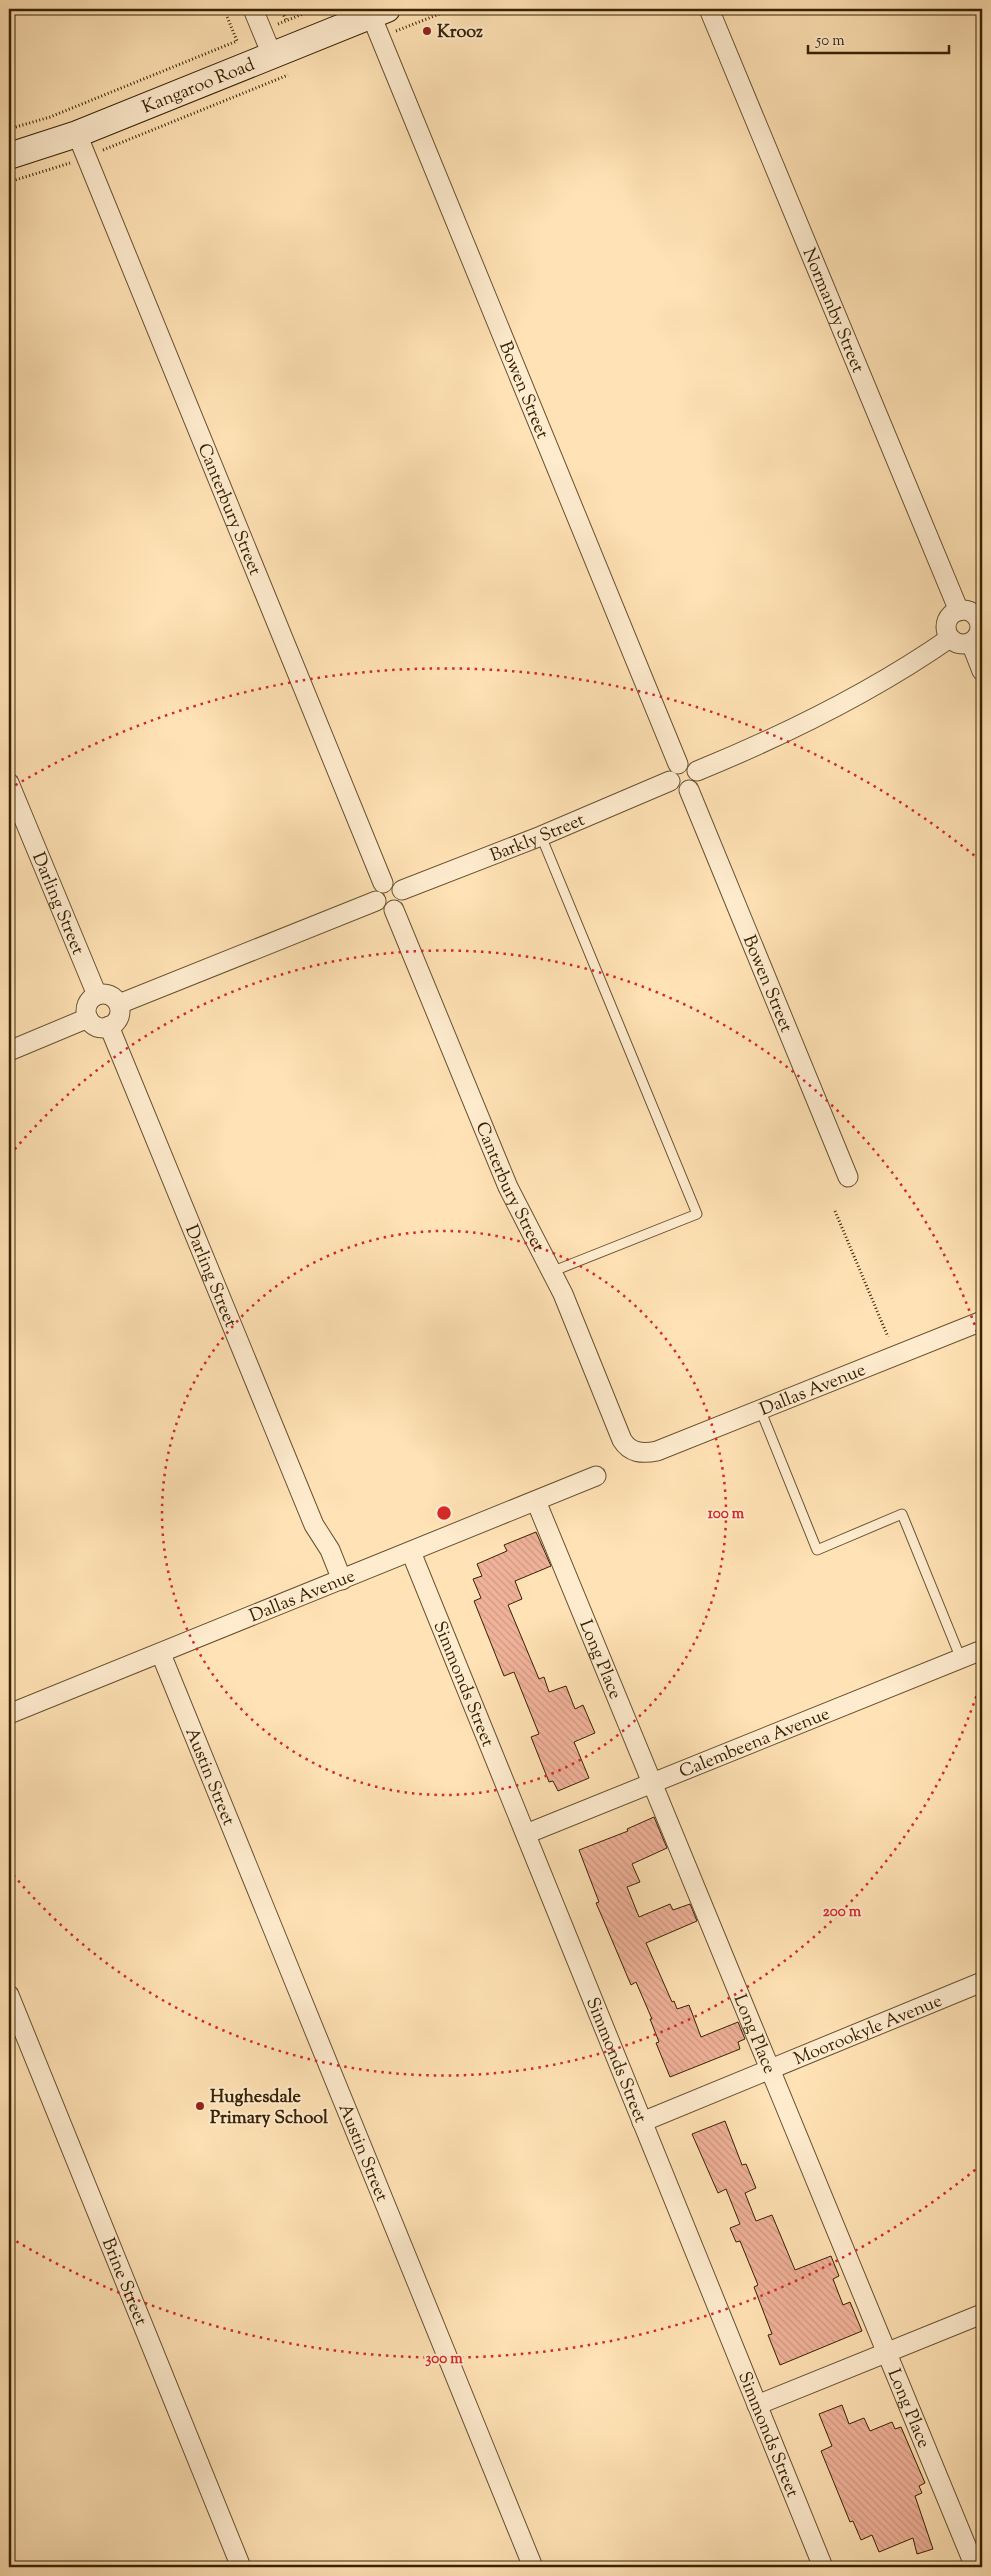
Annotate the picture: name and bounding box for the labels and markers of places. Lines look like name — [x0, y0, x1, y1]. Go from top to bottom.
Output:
place label: Krooz — [437, 20, 483, 46]
marker: Krooz — [421, 25, 433, 37]
centre of rings — [435, 1504, 453, 1522]
place label: Hughesdale Primary School — [210, 2085, 329, 2132]
marker: Hughesdale Primary School — [194, 2100, 206, 2112]

